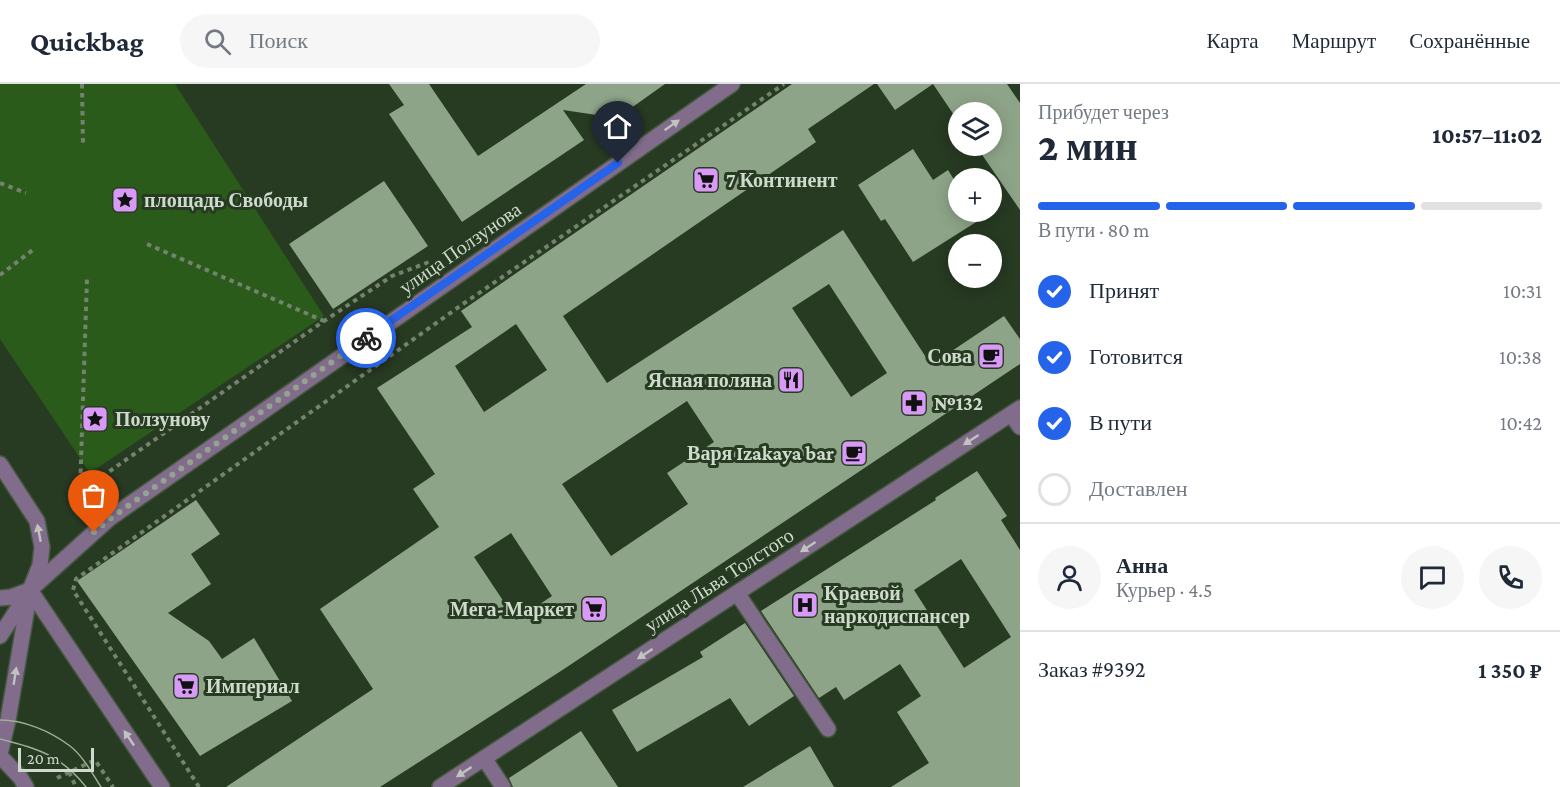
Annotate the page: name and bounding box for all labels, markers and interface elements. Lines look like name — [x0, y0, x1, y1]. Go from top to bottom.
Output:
search box — [180, 14, 600, 68]
icon: search — [201, 25, 234, 58]
text: Quickbag — [30, 26, 144, 57]
text: Поиск — [249, 28, 308, 53]
text: Карта — [1207, 29, 1259, 53]
text: Маршрут — [1292, 29, 1376, 53]
text: Сохранённые — [1409, 29, 1530, 53]
pin — [592, 101, 643, 163]
text: Прибудет через — [1038, 101, 1169, 123]
map controls — [948, 102, 1002, 288]
button: layers — [948, 102, 1002, 156]
icon: home — [601, 110, 634, 143]
one-way arrow — [664, 119, 680, 131]
text: 10:57–11:02 — [1432, 123, 1542, 148]
text: 2 мин — [1038, 125, 1138, 168]
supermarket icon: 7 Континент — [691, 165, 721, 195]
button: + — [948, 168, 1002, 222]
place label: 7 Континент — [726, 169, 838, 191]
place icon: площадь Свободы — [110, 185, 140, 215]
place label: площадь Свободы — [144, 189, 309, 211]
street label: улица Ползунова — [395, 198, 526, 299]
text: В пути · 80 m — [1038, 219, 1149, 241]
button: − — [948, 234, 1002, 288]
icon: check — [1038, 275, 1071, 308]
text: Принят — [1089, 278, 1159, 303]
text: 10:31 — [1503, 280, 1542, 302]
courier — [336, 308, 396, 368]
icon: bike — [350, 322, 383, 355]
cafe icon: Сова — [976, 341, 1006, 371]
icon: check — [1038, 341, 1071, 374]
text: Готовится — [1089, 344, 1183, 369]
place label: Сова — [927, 345, 972, 367]
text: 10:38 — [1499, 346, 1542, 368]
restaurant icon: Ясная поляна — [776, 365, 806, 395]
place label: Ясная поляна — [648, 369, 772, 391]
pharmacy icon: №132 — [899, 388, 929, 418]
place label: №132 — [934, 392, 983, 414]
place icon: Ползунову — [80, 404, 110, 434]
icon: check — [1038, 407, 1071, 440]
place label: Ползунову — [115, 408, 210, 431]
text: В пути — [1089, 410, 1152, 435]
text: 10:42 — [1500, 412, 1542, 434]
one-way arrow — [963, 435, 979, 446]
cafe icon: Варя Izakaya bar — [839, 438, 869, 468]
place label: Варя Izakaya bar — [687, 442, 834, 465]
pin — [68, 470, 119, 532]
text: Доставлен — [1089, 476, 1188, 501]
icon: bag — [77, 479, 110, 512]
one-way arrow — [34, 524, 43, 543]
street label: улица Льва Толстого — [640, 524, 798, 637]
one-way arrow — [800, 541, 816, 552]
button: person — [1038, 546, 1101, 609]
button: chat — [1401, 546, 1464, 609]
button: phone — [1479, 546, 1542, 609]
text: Анна — [1116, 553, 1168, 578]
text: Курьер · 4.5 — [1116, 579, 1212, 601]
place label: Краевой наркодиспансер — [824, 582, 970, 628]
hospital icon: Краевой наркодиспансер — [790, 590, 820, 620]
supermarket icon: Мега-Маркет — [579, 594, 609, 624]
place label: Мега-Маркет — [450, 598, 574, 621]
one-way arrow — [636, 648, 653, 659]
text: Заказ #9392 — [1038, 657, 1146, 682]
text: 1 350 ₽ — [1478, 658, 1542, 683]
one-way arrow — [10, 666, 19, 685]
supermarket icon: Империал — [171, 671, 201, 701]
place label: Империал — [206, 675, 300, 698]
one-way arrow — [123, 731, 135, 747]
scale bar — [18, 745, 94, 772]
text: 20 m — [27, 750, 60, 767]
one-way arrow — [455, 766, 472, 777]

